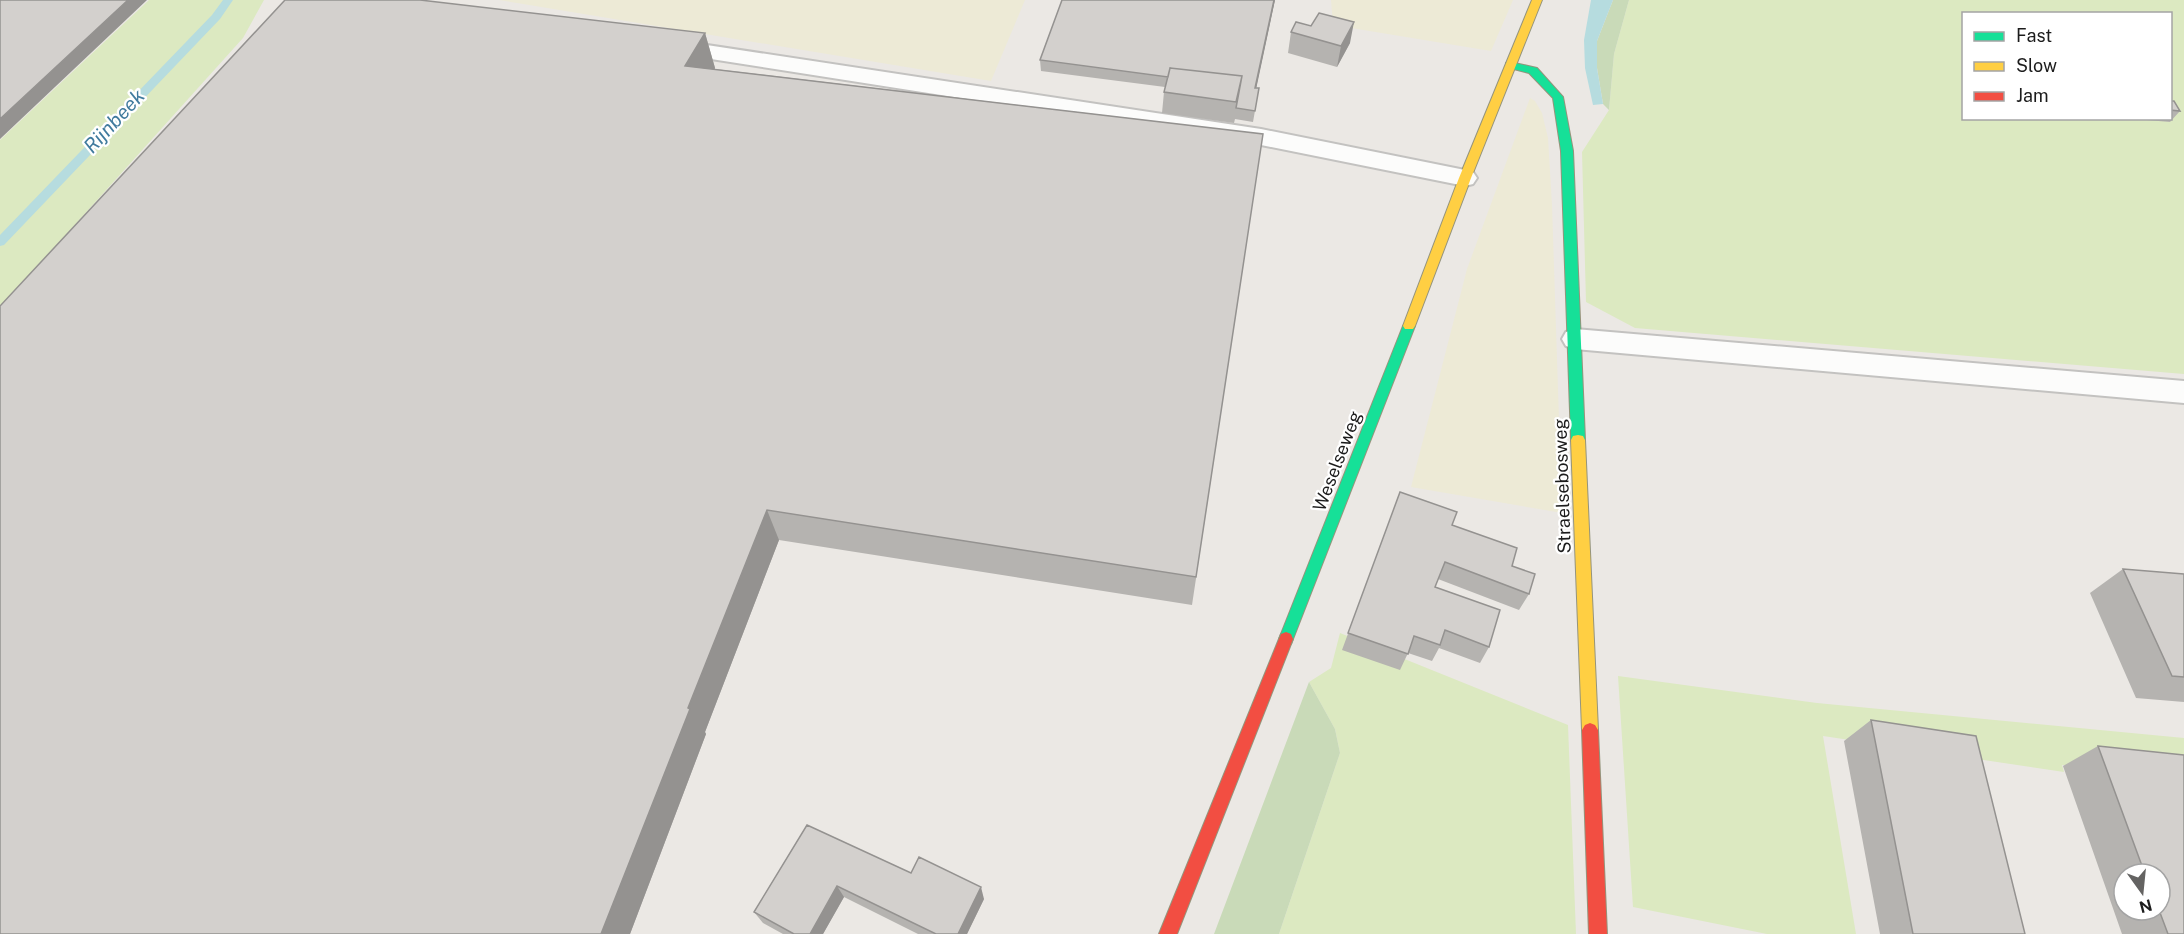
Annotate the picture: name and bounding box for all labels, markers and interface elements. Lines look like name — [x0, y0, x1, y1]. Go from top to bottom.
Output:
legend — [1962, 12, 2172, 120]
text: Fast — [2016, 25, 2052, 46]
text: Slow — [2016, 55, 2057, 76]
water label: Rijnbeek — [78, 84, 150, 158]
text: Jam — [2016, 85, 2049, 106]
street label: Weselseweg — [1308, 408, 1366, 514]
street label: Straelsebosweg — [1549, 418, 1575, 554]
north arrow — [2112, 862, 2172, 922]
text: N — [2137, 895, 2154, 917]

